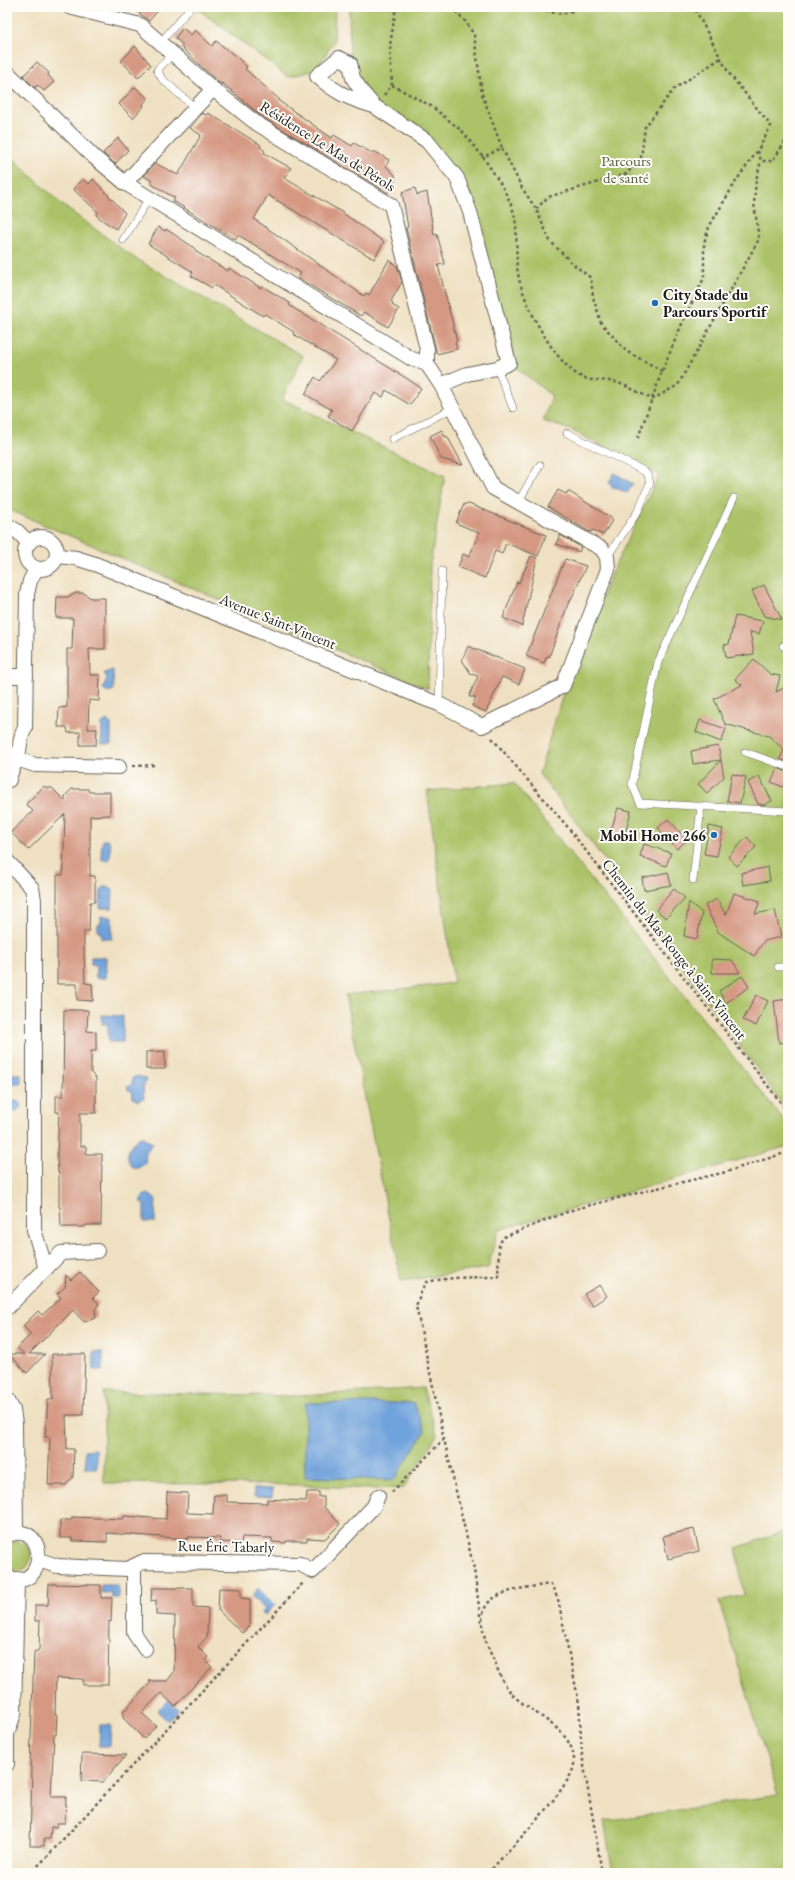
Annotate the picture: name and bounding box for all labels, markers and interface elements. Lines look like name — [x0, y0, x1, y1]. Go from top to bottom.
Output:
street label: Résidence Le Mas de Pérols — [257, 97, 399, 196]
park label: Parcours de santé — [601, 151, 651, 187]
place label: City Stade du Parcours Sportif — [663, 285, 769, 321]
marker: City Stade du Parcours Sportif — [650, 298, 660, 308]
street label: Avenue Saint-Vincent — [216, 589, 339, 653]
place label: Mobil Home 266 — [600, 826, 706, 845]
marker: Mobil Home 266 — [709, 830, 719, 840]
street label: Chemin du Mas Rouge à Saint-Vincent — [598, 855, 752, 1043]
street label: Rue Éric Tabarly — [177, 1536, 275, 1556]

